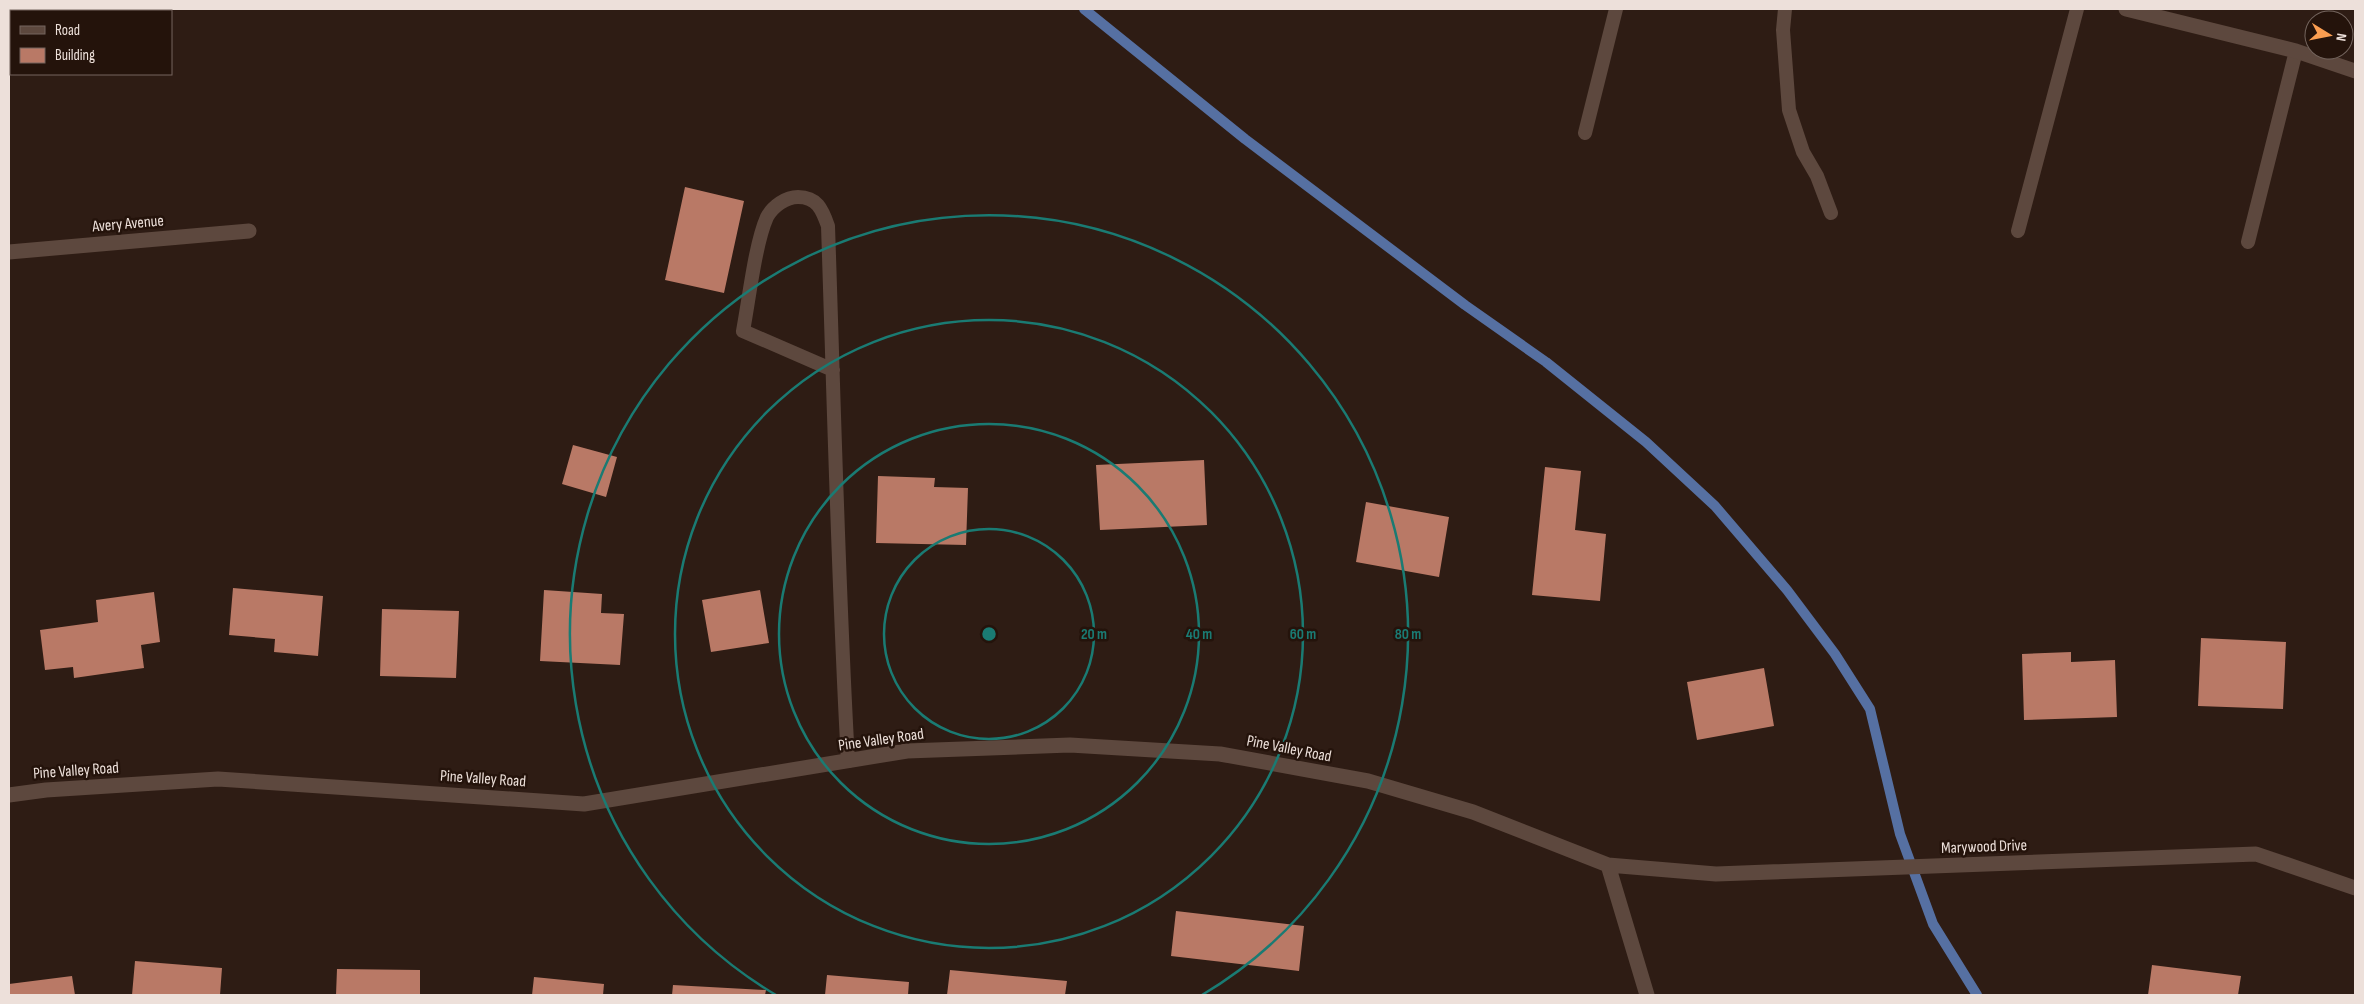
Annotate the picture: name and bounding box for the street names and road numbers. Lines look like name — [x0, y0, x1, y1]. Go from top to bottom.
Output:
street label: Avery Avenue — [90, 211, 165, 237]
street label: Pine Valley Road — [837, 725, 925, 755]
street label: Pine Valley Road — [1245, 731, 1333, 767]
street label: Pine Valley Road — [32, 759, 120, 783]
street label: Pine Valley Road — [439, 767, 527, 791]
street label: Marywood Drive — [1941, 836, 2027, 858]

